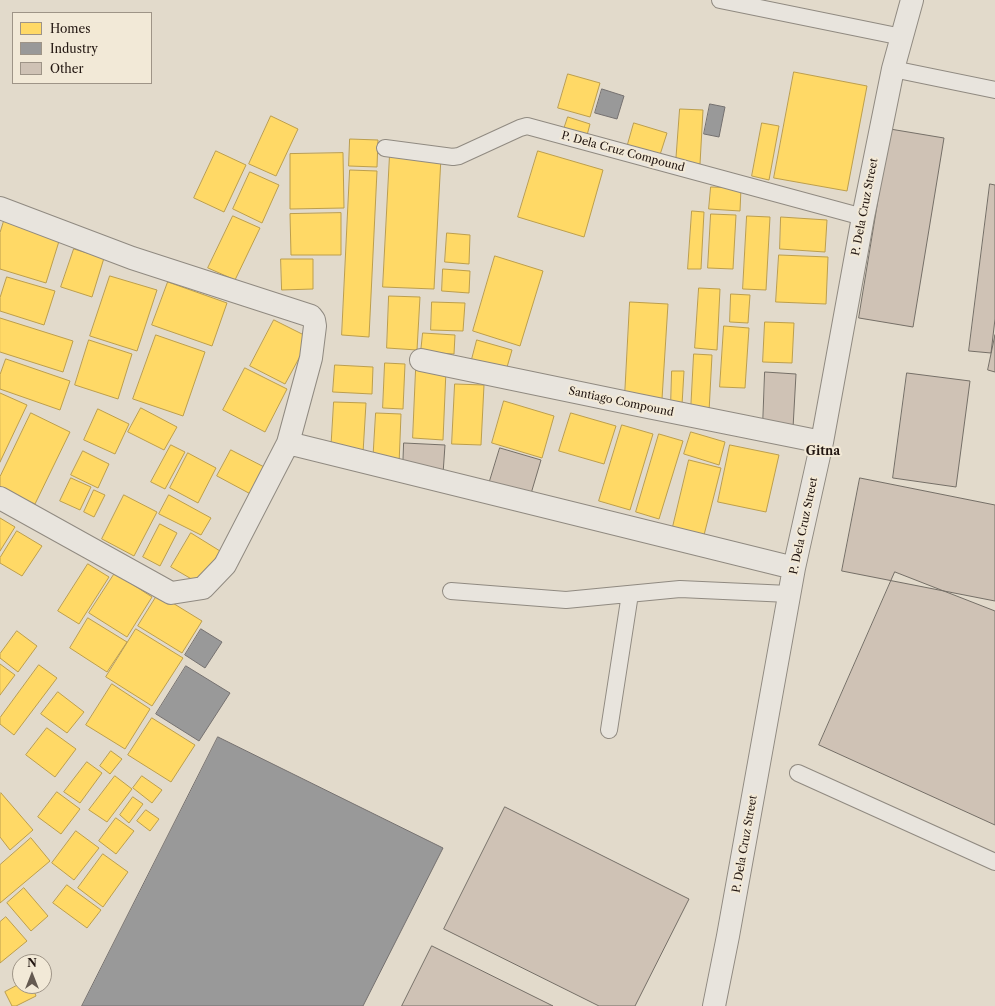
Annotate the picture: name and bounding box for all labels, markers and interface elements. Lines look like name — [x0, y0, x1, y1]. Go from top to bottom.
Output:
legend — [12, 12, 152, 84]
text: Homes — [50, 21, 90, 36]
text: Industry — [50, 41, 98, 56]
text: Other — [50, 61, 84, 76]
street label: P. Dela Cruz Compound — [560, 129, 686, 175]
street label: P. Dela Cruz Street — [849, 157, 881, 257]
street label: Santiago Compound — [567, 384, 675, 420]
district label: Gitna — [806, 445, 840, 459]
street label: P. Dela Cruz Street — [787, 476, 821, 576]
street label: P. Dela Cruz Street — [730, 794, 760, 894]
north arrow — [12, 954, 52, 994]
text: N — [27, 956, 37, 970]

